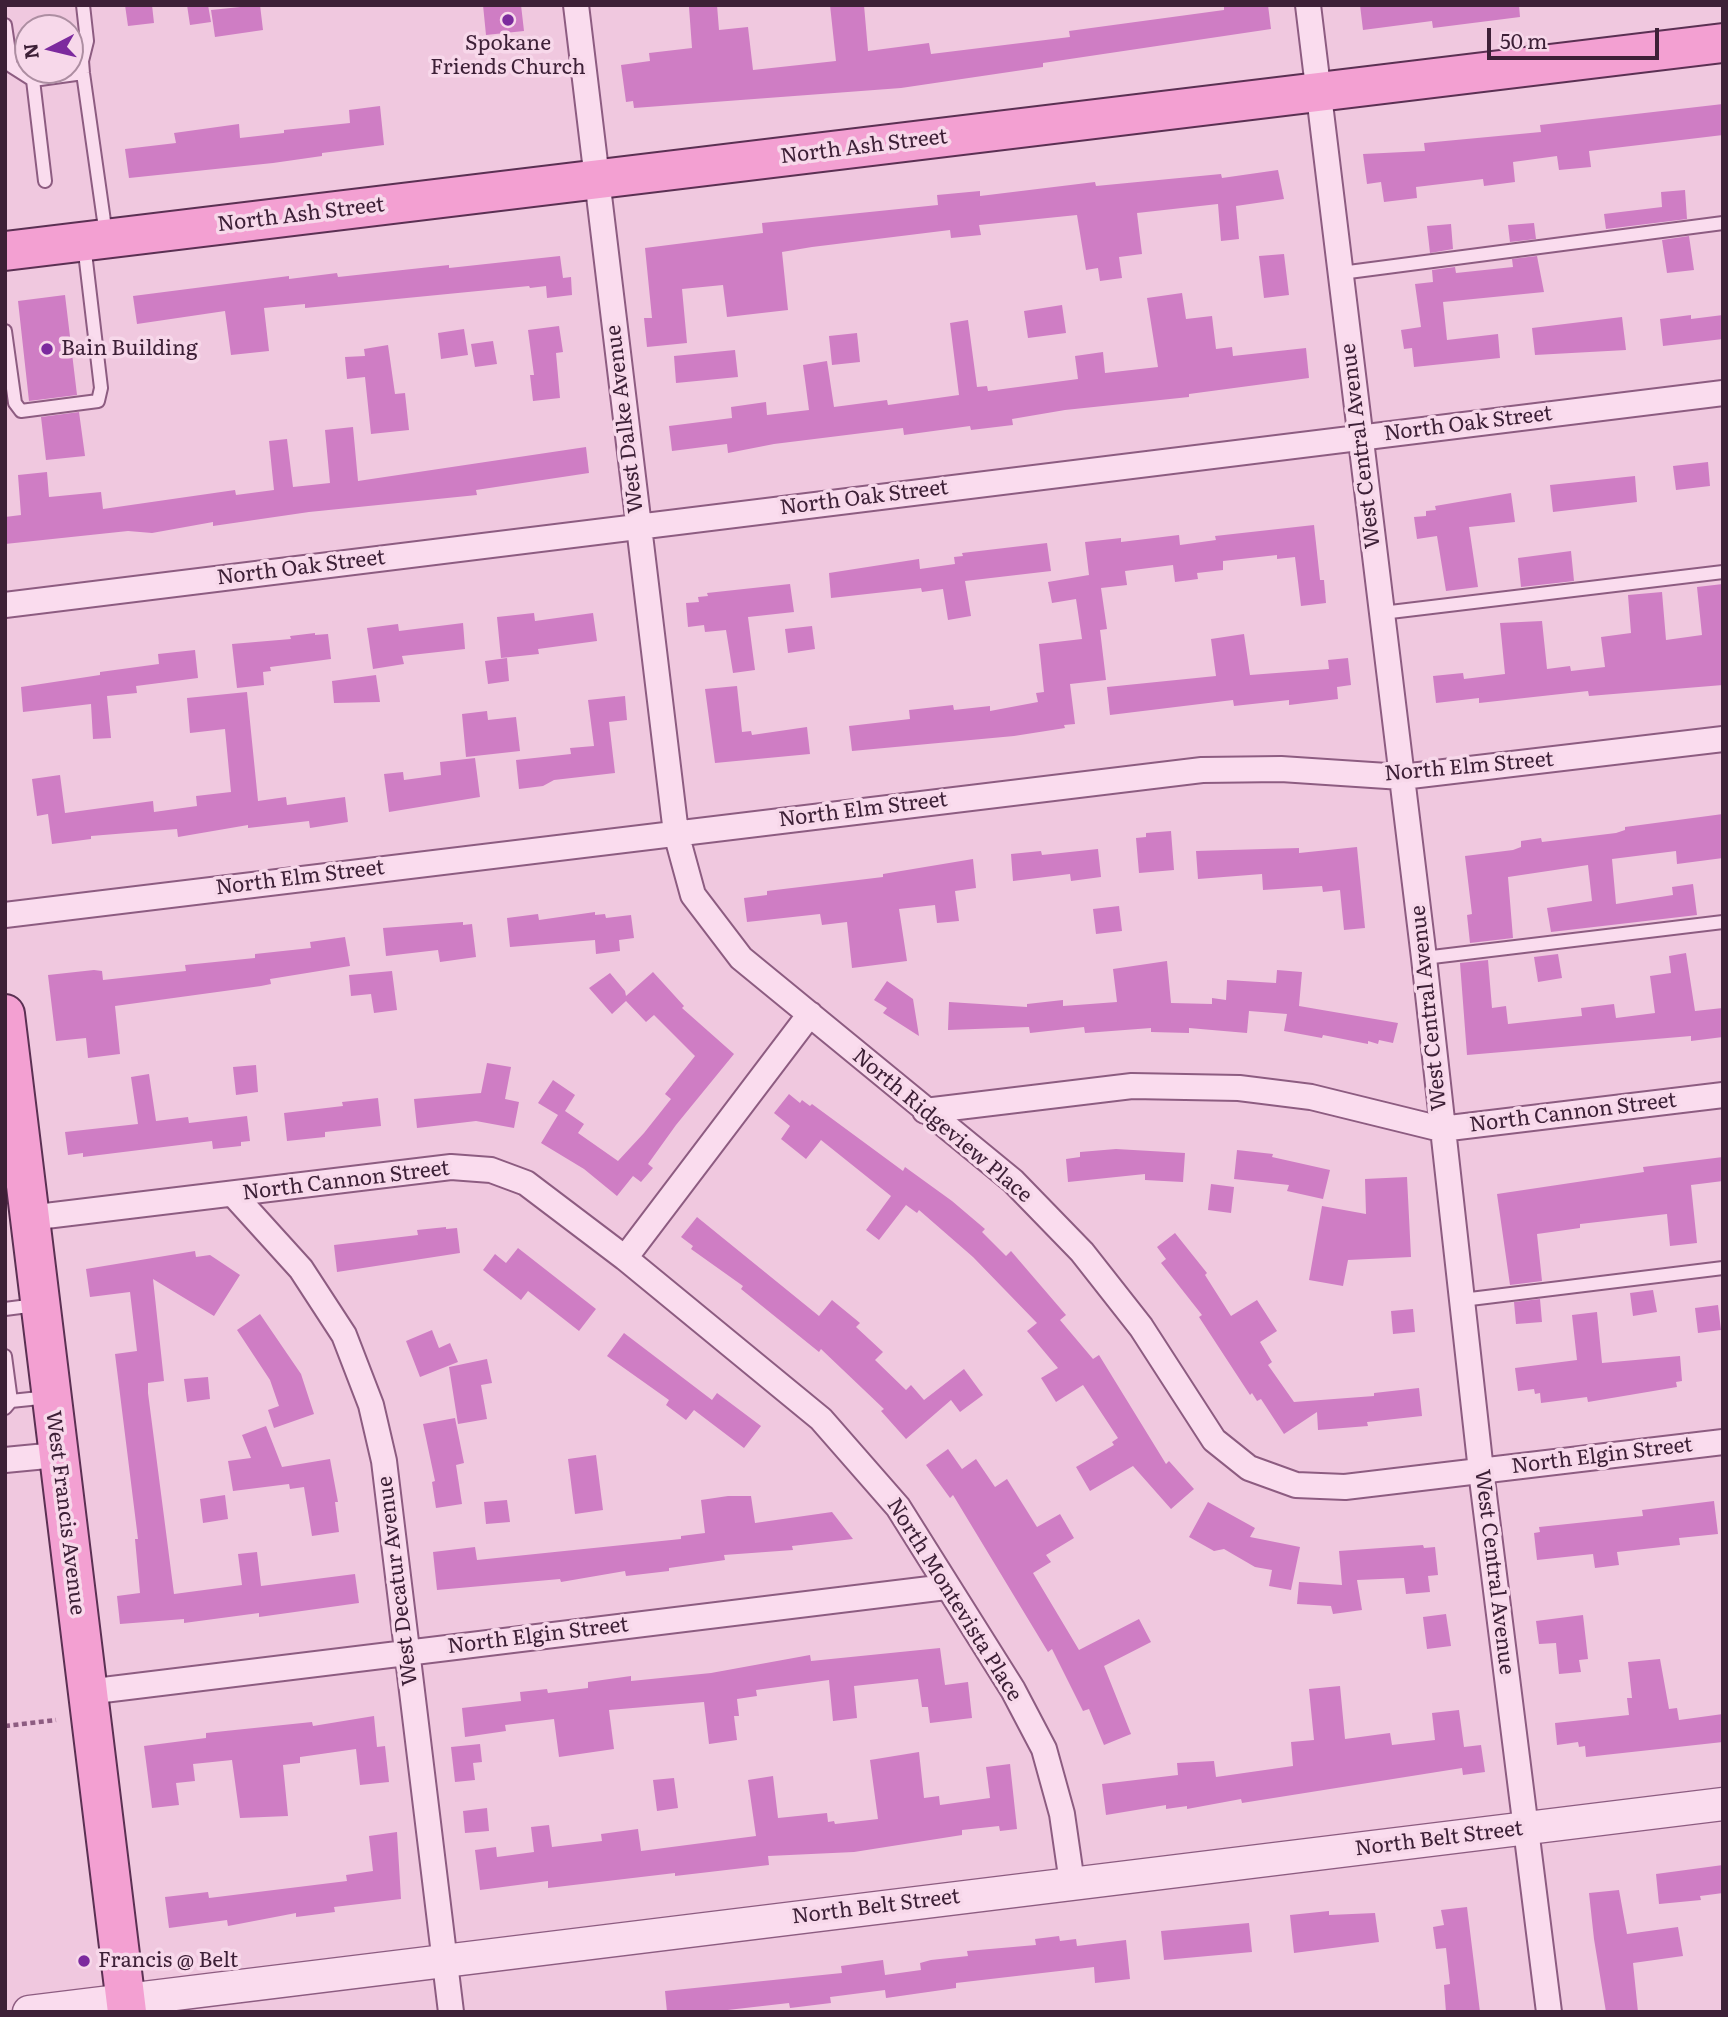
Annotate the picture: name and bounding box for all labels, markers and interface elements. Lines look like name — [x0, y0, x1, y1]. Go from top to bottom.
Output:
marker: Spokane Friends Church — [500, 12, 516, 28]
north arrow — [14, 14, 84, 84]
scale bar — [1490, 14, 1662, 58]
text: 50 m — [1500, 24, 1547, 55]
place label: Spokane Friends Church — [430, 31, 586, 81]
text: N — [15, 42, 45, 61]
street label: North Ash Street — [779, 124, 949, 170]
street label: North Ash Street — [216, 192, 386, 238]
street label: West Dalke Avenue — [601, 323, 649, 515]
place label: Bain Building — [61, 336, 198, 362]
marker: Bain Building — [39, 341, 55, 357]
street label: West Central Avenue — [1336, 342, 1386, 550]
street label: North Oak Street — [1382, 401, 1554, 447]
street label: North Oak Street — [778, 475, 950, 521]
street label: North Oak Street — [215, 545, 387, 591]
street label: North Elm Street — [1383, 747, 1555, 787]
street label: North Elm Street — [777, 787, 949, 833]
street label: North Elm Street — [214, 855, 386, 901]
street label: West Central Avenue — [1406, 904, 1452, 1112]
street label: North Ridgeview Place — [847, 1044, 1037, 1208]
street label: North Cannon Street — [1468, 1088, 1678, 1138]
street label: North Cannon Street — [241, 1156, 451, 1206]
street label: West Francis Avenue — [40, 1409, 90, 1617]
street label: North Elgin Street — [1510, 1432, 1694, 1480]
street label: West Central Avenue — [1469, 1468, 1519, 1676]
street label: West Decatur Avenue — [373, 1475, 423, 1687]
street label: North Montevista Place — [881, 1494, 1027, 1706]
street label: North Elgin Street — [446, 1612, 630, 1660]
street label: North Belt Street — [1354, 1816, 1524, 1862]
street label: North Belt Street — [791, 1884, 961, 1930]
place label: Francis @ Belt — [98, 1948, 238, 1974]
marker: Francis @ Belt — [76, 1953, 92, 1969]

